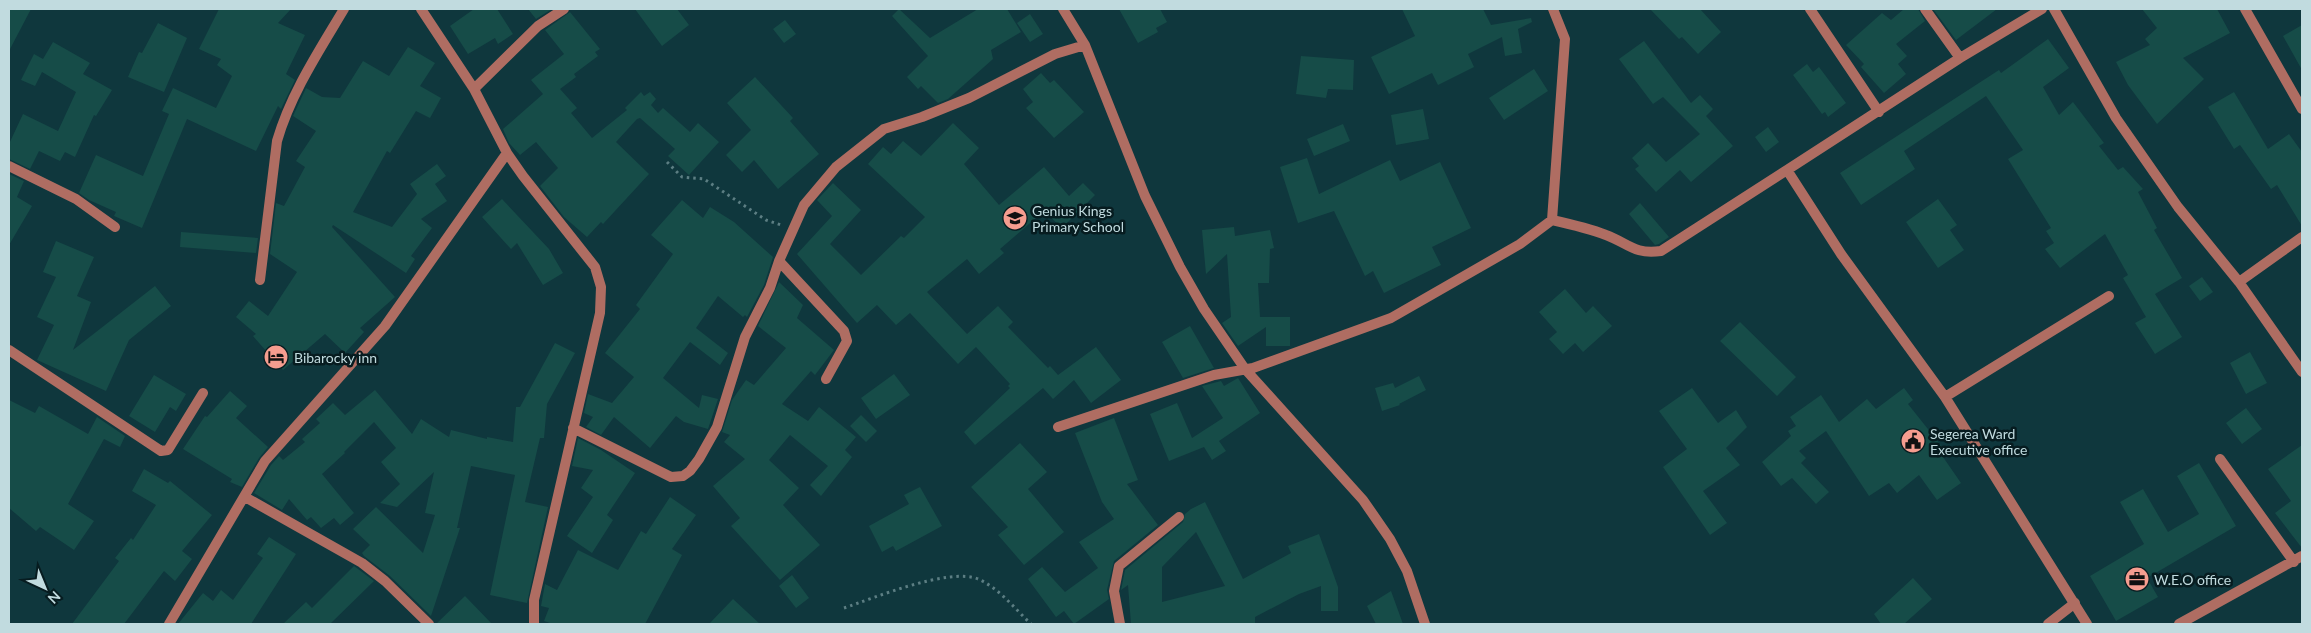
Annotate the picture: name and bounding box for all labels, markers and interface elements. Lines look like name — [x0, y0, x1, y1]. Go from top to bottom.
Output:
place label: Genius Kings Primary School — [1032, 202, 1124, 235]
school or university icon: Genius Kings Primary School — [1002, 205, 1028, 231]
hotel icon: Bibarocky inn — [263, 344, 289, 370]
place label: Bibarocky inn — [294, 349, 377, 366]
place label: Segerea Ward Executive office — [1930, 425, 2027, 458]
public building icon: Segerea Ward Executive office — [1900, 428, 1926, 454]
north arrow — [20, 563, 70, 613]
office icon: W.E.O office — [2124, 566, 2150, 592]
place label: W.E.O office — [2154, 571, 2231, 588]
text: N — [45, 588, 64, 608]

